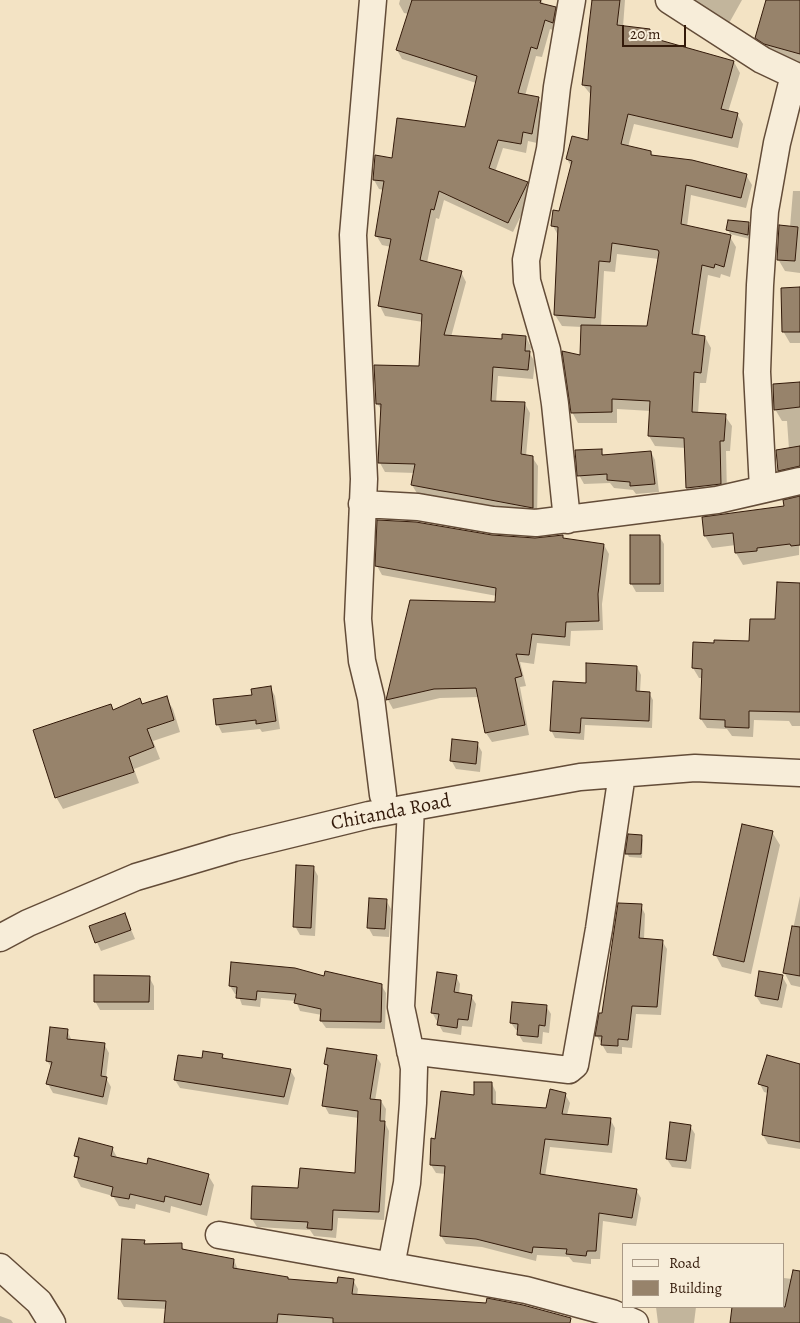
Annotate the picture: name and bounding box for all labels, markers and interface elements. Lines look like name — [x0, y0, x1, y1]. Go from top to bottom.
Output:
scale bar — [625, 15, 689, 47]
text: 20 m — [630, 24, 661, 44]
street label: Chitanda Road — [329, 790, 453, 836]
legend — [622, 1243, 785, 1308]
text: Road — [669, 1253, 700, 1273]
text: Building — [669, 1278, 722, 1298]

